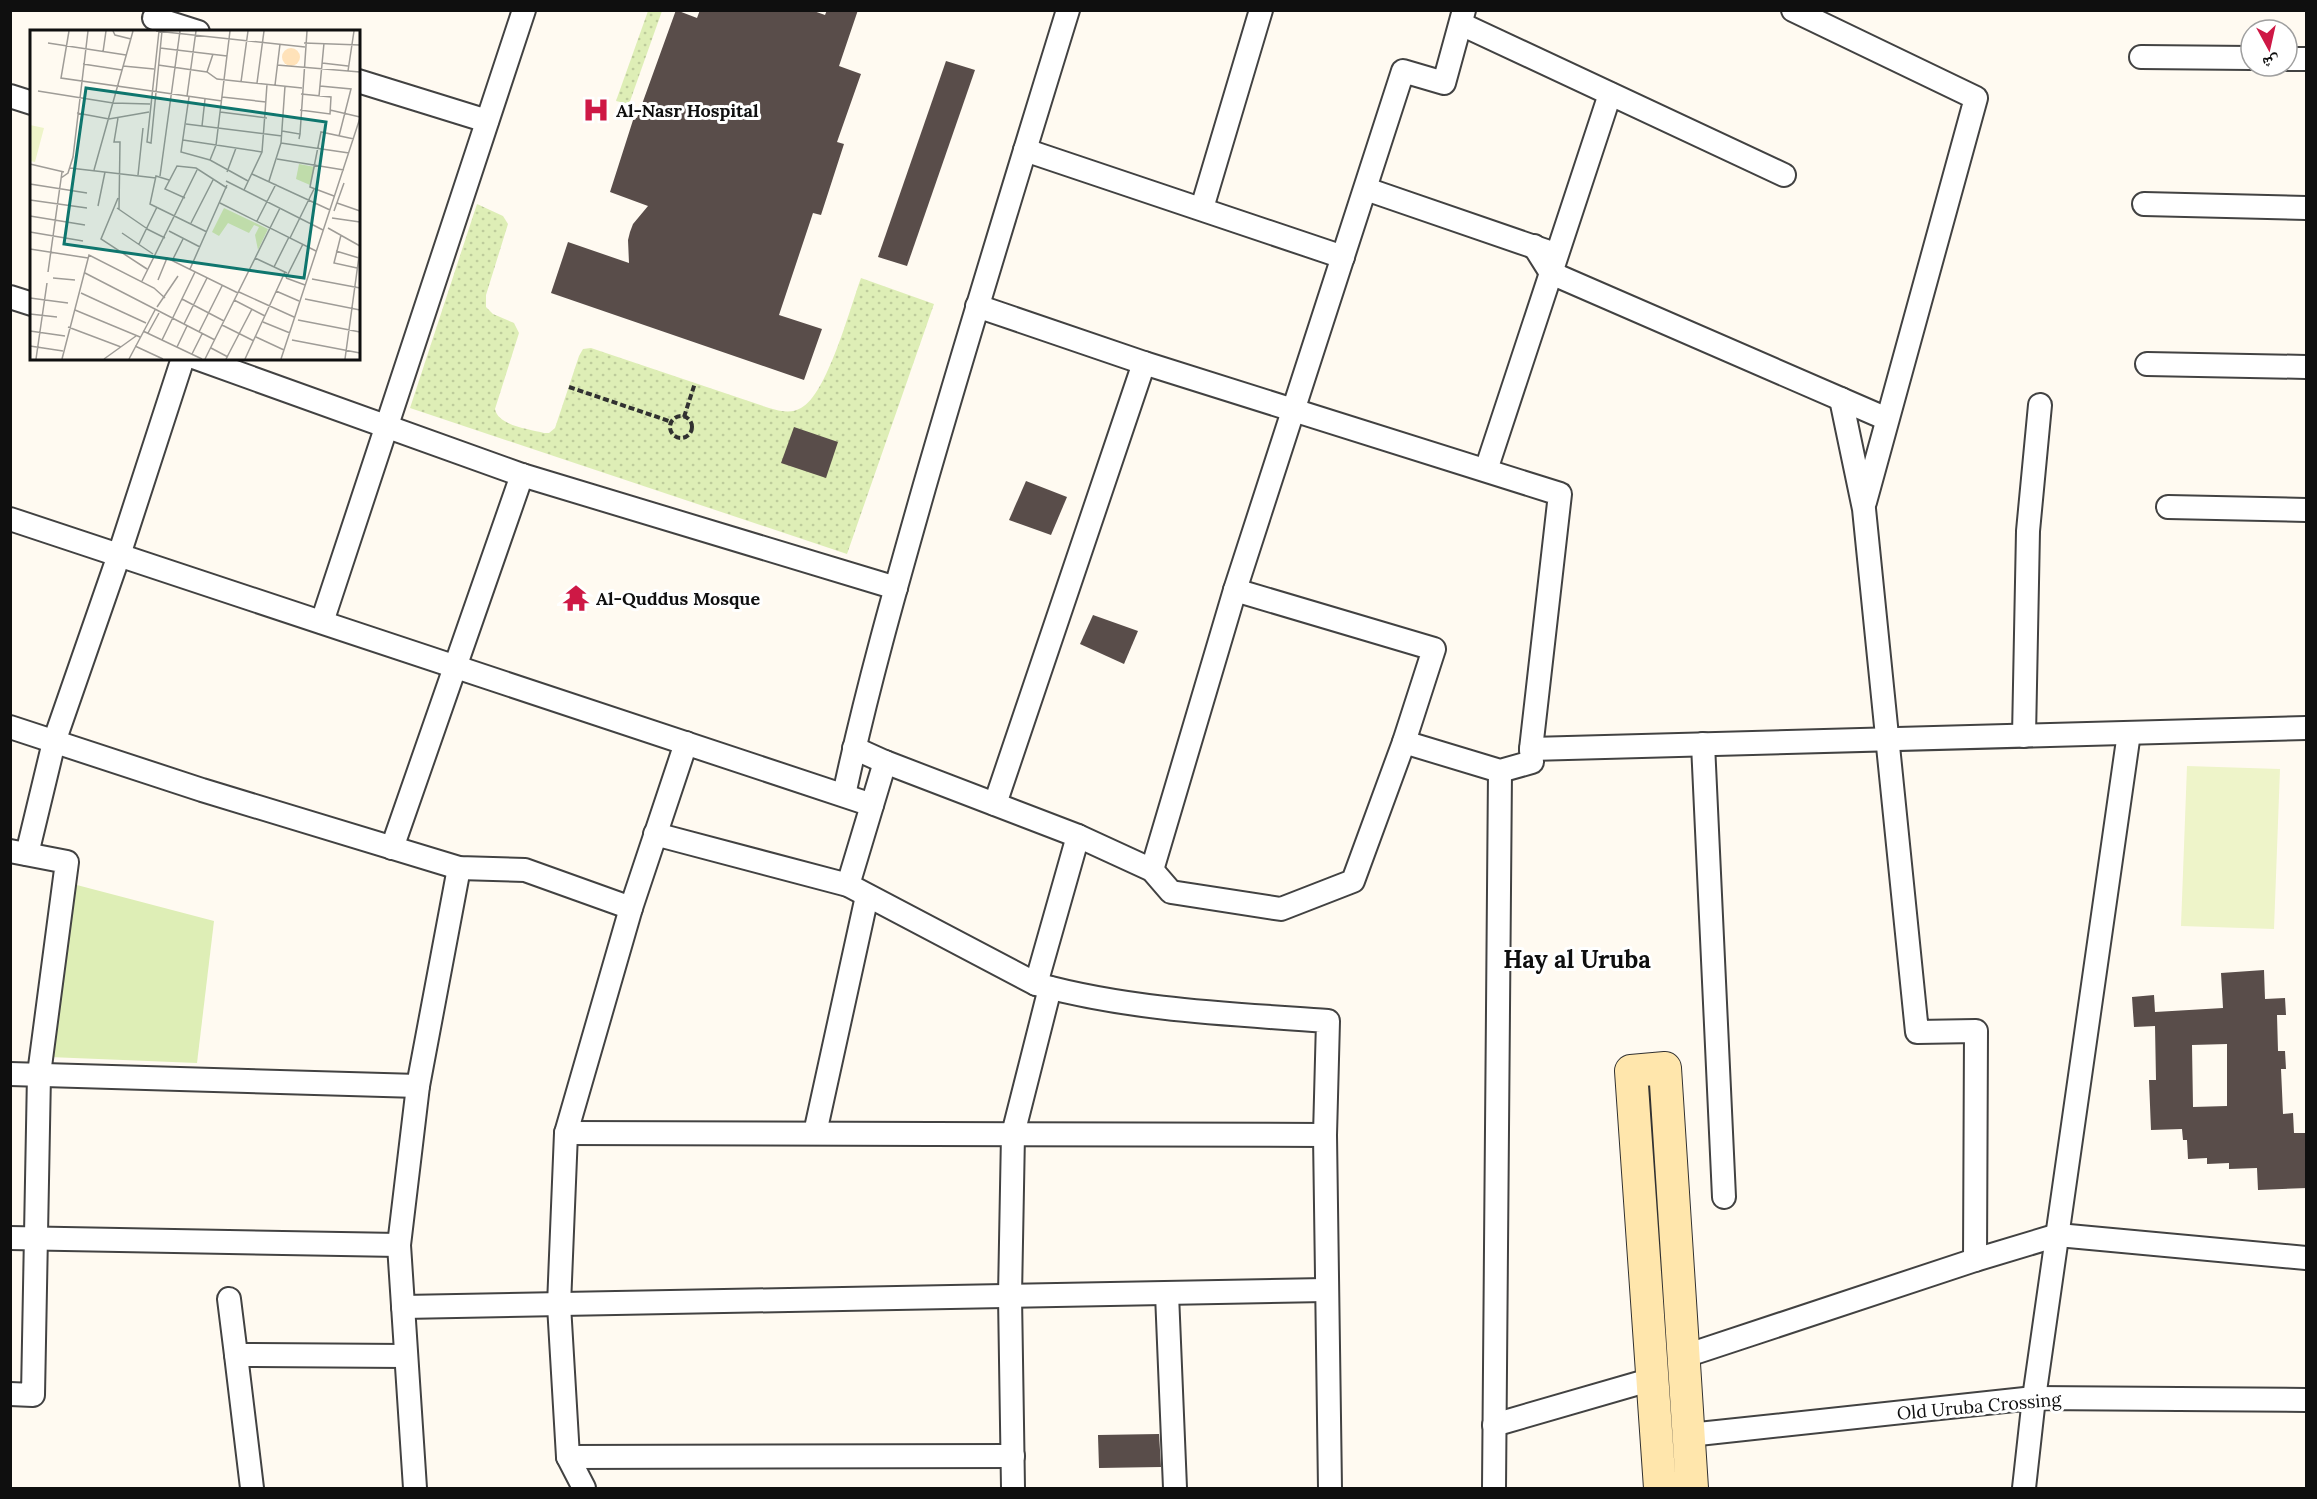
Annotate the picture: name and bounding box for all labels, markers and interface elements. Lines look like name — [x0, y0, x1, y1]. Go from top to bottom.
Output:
north arrow — [2239, 18, 2299, 78]
inset map — [30, 30, 360, 360]
text: ش — [2261, 52, 2281, 74]
hospital icon: Al-Nasr Hospital — [581, 95, 611, 125]
place label: Al-Nasr Hospital — [616, 99, 759, 122]
temple icon: Al-Quddus Mosque — [561, 583, 591, 613]
place label: Al-Quddus Mosque — [596, 587, 760, 610]
district label: Hay al Uruba — [1503, 944, 1651, 975]
street label: Old Uruba Crossing — [1896, 1387, 2063, 1425]

